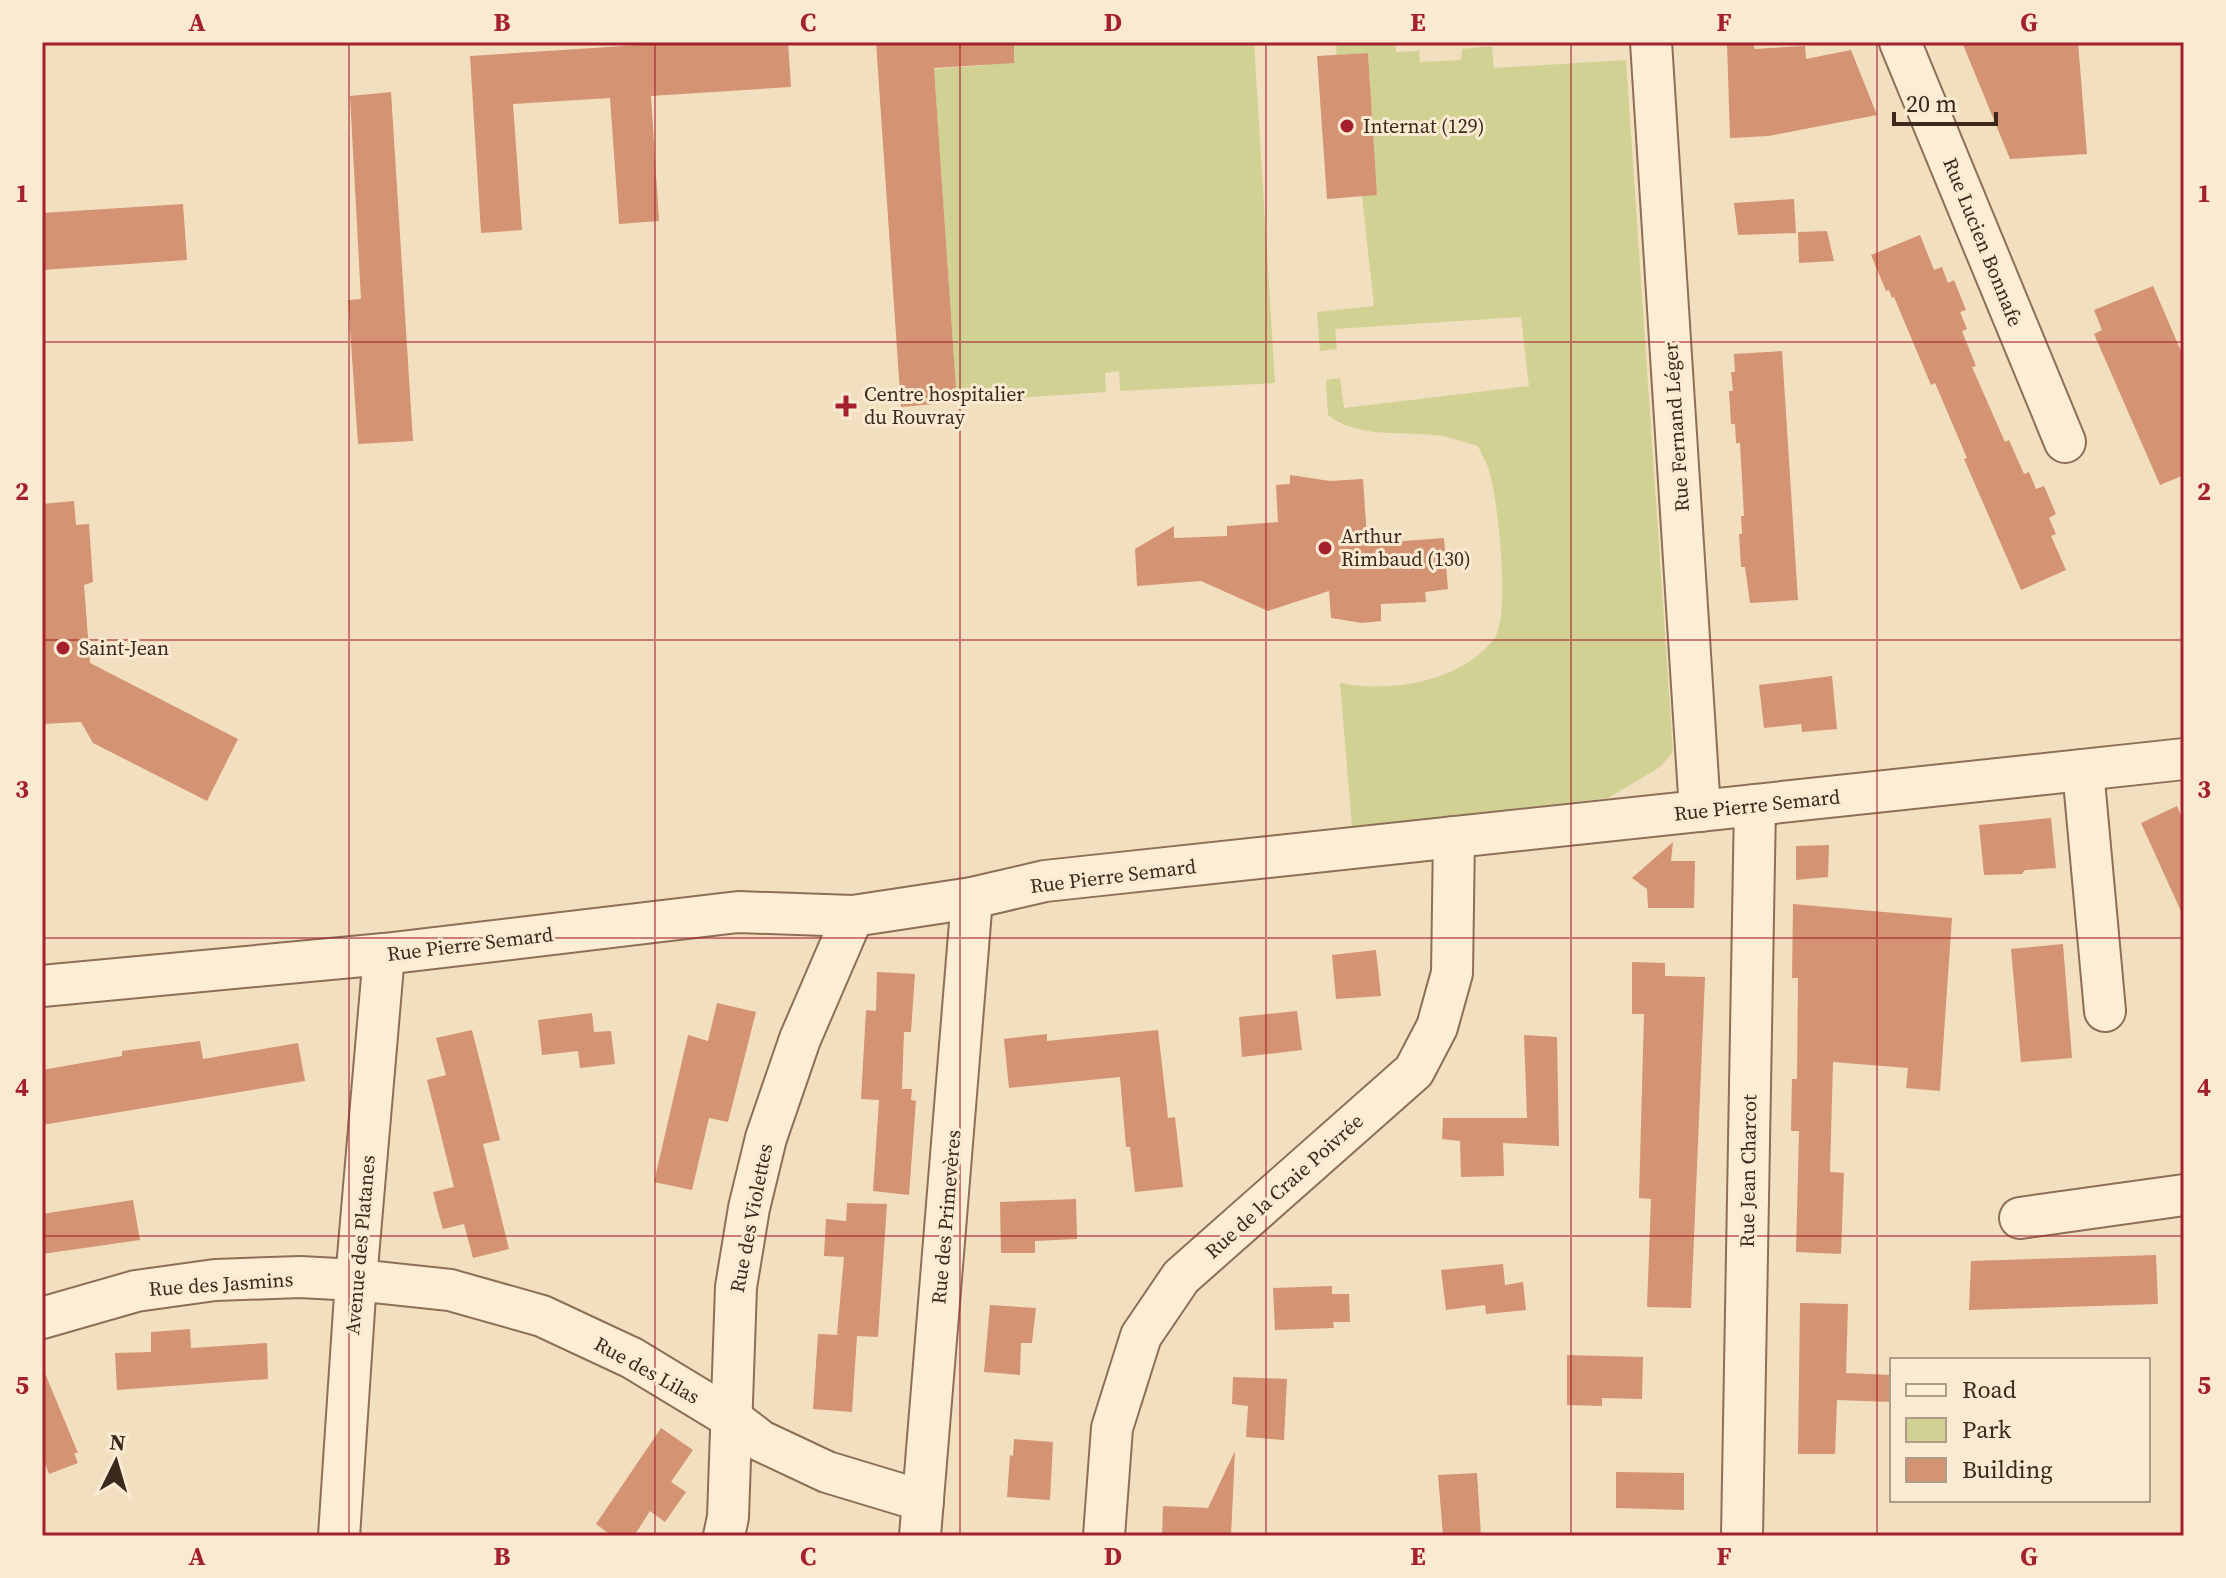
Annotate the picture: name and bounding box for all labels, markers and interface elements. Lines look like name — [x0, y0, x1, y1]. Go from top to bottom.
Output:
text: A — [188, 4, 206, 40]
text: B — [494, 4, 511, 40]
text: C — [800, 4, 816, 40]
text: D — [1104, 4, 1122, 40]
text: E — [1410, 4, 1426, 40]
text: F — [1716, 4, 1732, 40]
text: G — [2020, 4, 2038, 40]
scale bar — [1894, 76, 1996, 126]
text: 20 m — [1906, 87, 1957, 120]
place label: Internat (129) — [1363, 112, 1485, 140]
marker: Internat (129) — [1338, 117, 1356, 135]
street label: Rue Lucien Bonnafe — [1936, 153, 2030, 331]
text: 1 — [15, 175, 29, 211]
text: 1 — [2197, 175, 2211, 211]
street label: Rue Fernand Léger — [1656, 341, 1696, 513]
place label: Centre hospitalier du Rouvray — [864, 380, 1025, 431]
marker: Centre hospitalier du Rouvray — [835, 395, 857, 417]
text: 2 — [15, 473, 29, 509]
text: 2 — [2197, 473, 2211, 509]
place label: Arthur Rimbaud (130) — [1341, 522, 1471, 573]
marker: Arthur Rimbaud (130) — [1316, 539, 1334, 557]
place label: Saint-Jean — [79, 634, 169, 662]
marker: Saint-Jean — [54, 639, 72, 657]
text: 3 — [15, 771, 29, 807]
text: 3 — [2197, 771, 2211, 807]
street label: Rue Pierre Semard — [1673, 782, 1842, 828]
street label: Rue Pierre Semard — [1028, 852, 1198, 900]
street label: Rue Pierre Semard — [385, 920, 555, 968]
text: 4 — [15, 1069, 29, 1105]
text: 4 — [2197, 1069, 2211, 1105]
street label: Rue Jean Charcot — [1733, 1094, 1763, 1248]
street label: Rue de la Craie Poivrée — [1199, 1107, 1369, 1265]
street label: Rue des Primevères — [924, 1129, 968, 1305]
street label: Rue des Violettes — [723, 1141, 779, 1295]
street label: Avenue des Platanes — [338, 1154, 382, 1336]
street label: Rue des Jasmins — [148, 1265, 294, 1303]
street label: Rue des Lilas — [589, 1330, 705, 1410]
legend — [1890, 1358, 2150, 1502]
text: 5 — [15, 1367, 29, 1403]
text: 5 — [2197, 1367, 2211, 1403]
text: Road — [1962, 1373, 2017, 1406]
text: Park — [1962, 1413, 2012, 1446]
north arrow — [76, 1422, 156, 1502]
text: N — [108, 1426, 127, 1458]
text: Building — [1962, 1453, 2053, 1486]
text: A — [188, 1538, 206, 1574]
text: B — [494, 1538, 511, 1574]
text: C — [800, 1538, 816, 1574]
text: D — [1104, 1538, 1122, 1574]
text: E — [1410, 1538, 1426, 1574]
text: F — [1716, 1538, 1732, 1574]
text: G — [2020, 1538, 2038, 1574]

